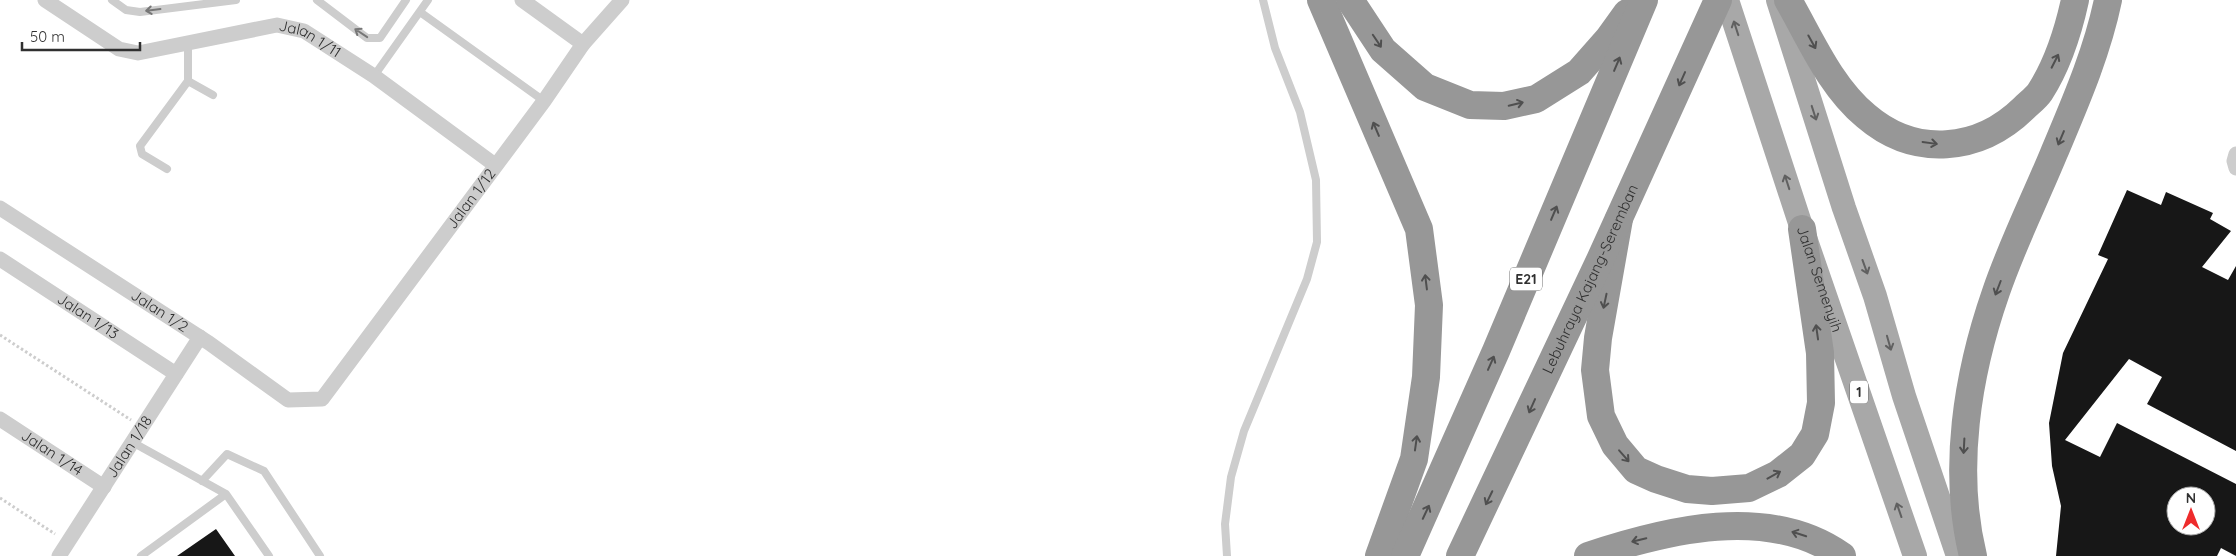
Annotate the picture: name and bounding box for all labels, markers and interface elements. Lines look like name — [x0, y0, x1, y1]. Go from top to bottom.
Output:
one-way arrow — [145, 5, 161, 15]
street label: Jalan 1/11 — [277, 16, 345, 61]
scale bar — [22, 20, 140, 52]
one-way arrow — [1731, 20, 1741, 36]
text: 50 m — [30, 27, 65, 46]
one-way arrow — [354, 28, 368, 38]
one-way arrow — [1372, 33, 1382, 47]
one-way arrow — [1808, 35, 1818, 49]
one-way arrow — [2050, 53, 2060, 68]
one-way arrow — [1613, 57, 1623, 72]
one-way arrow — [1676, 71, 1686, 86]
one-way arrow — [1508, 98, 1524, 108]
one-way arrow — [1809, 105, 1819, 121]
one-way arrow — [1371, 122, 1381, 137]
one-way arrow — [2055, 130, 2065, 145]
one-way arrow — [1921, 138, 1937, 148]
street label: Jalan 1/12 — [442, 165, 499, 232]
one-way arrow — [1782, 175, 1791, 191]
street label: Lebuhraya Kajang-Seremban — [1538, 181, 1642, 377]
one-way arrow — [1550, 206, 1560, 221]
street label: Jalan Semenyih — [1793, 223, 1847, 335]
one-way arrow — [1861, 259, 1870, 275]
road number: E21 — [1510, 268, 1542, 290]
one-way arrow — [1421, 274, 1431, 290]
one-way arrow — [1993, 279, 2002, 295]
street label: Jalan 1/2 — [128, 285, 192, 336]
street label: Jalan 1/13 — [54, 289, 123, 343]
one-way arrow — [1600, 293, 1609, 309]
one-way arrow — [1812, 324, 1822, 340]
one-way arrow — [1884, 335, 1894, 351]
one-way arrow — [1486, 356, 1496, 371]
road number: 1 — [1850, 381, 1868, 404]
one-way arrow — [1526, 398, 1536, 413]
street label: Jalan 1/18 — [102, 412, 156, 481]
street label: Jalan 1/14 — [18, 426, 87, 480]
one-way arrow — [1412, 436, 1422, 452]
one-way arrow — [1960, 438, 1969, 454]
one-way arrow — [1619, 449, 1630, 462]
one-way arrow — [1766, 470, 1780, 480]
north arrow — [2166, 486, 2216, 536]
text: N — [2186, 489, 2196, 507]
one-way arrow — [1483, 490, 1493, 505]
one-way arrow — [1894, 503, 1903, 518]
one-way arrow — [1421, 505, 1431, 520]
one-way arrow — [1791, 529, 1807, 539]
one-way arrow — [1631, 536, 1647, 545]

